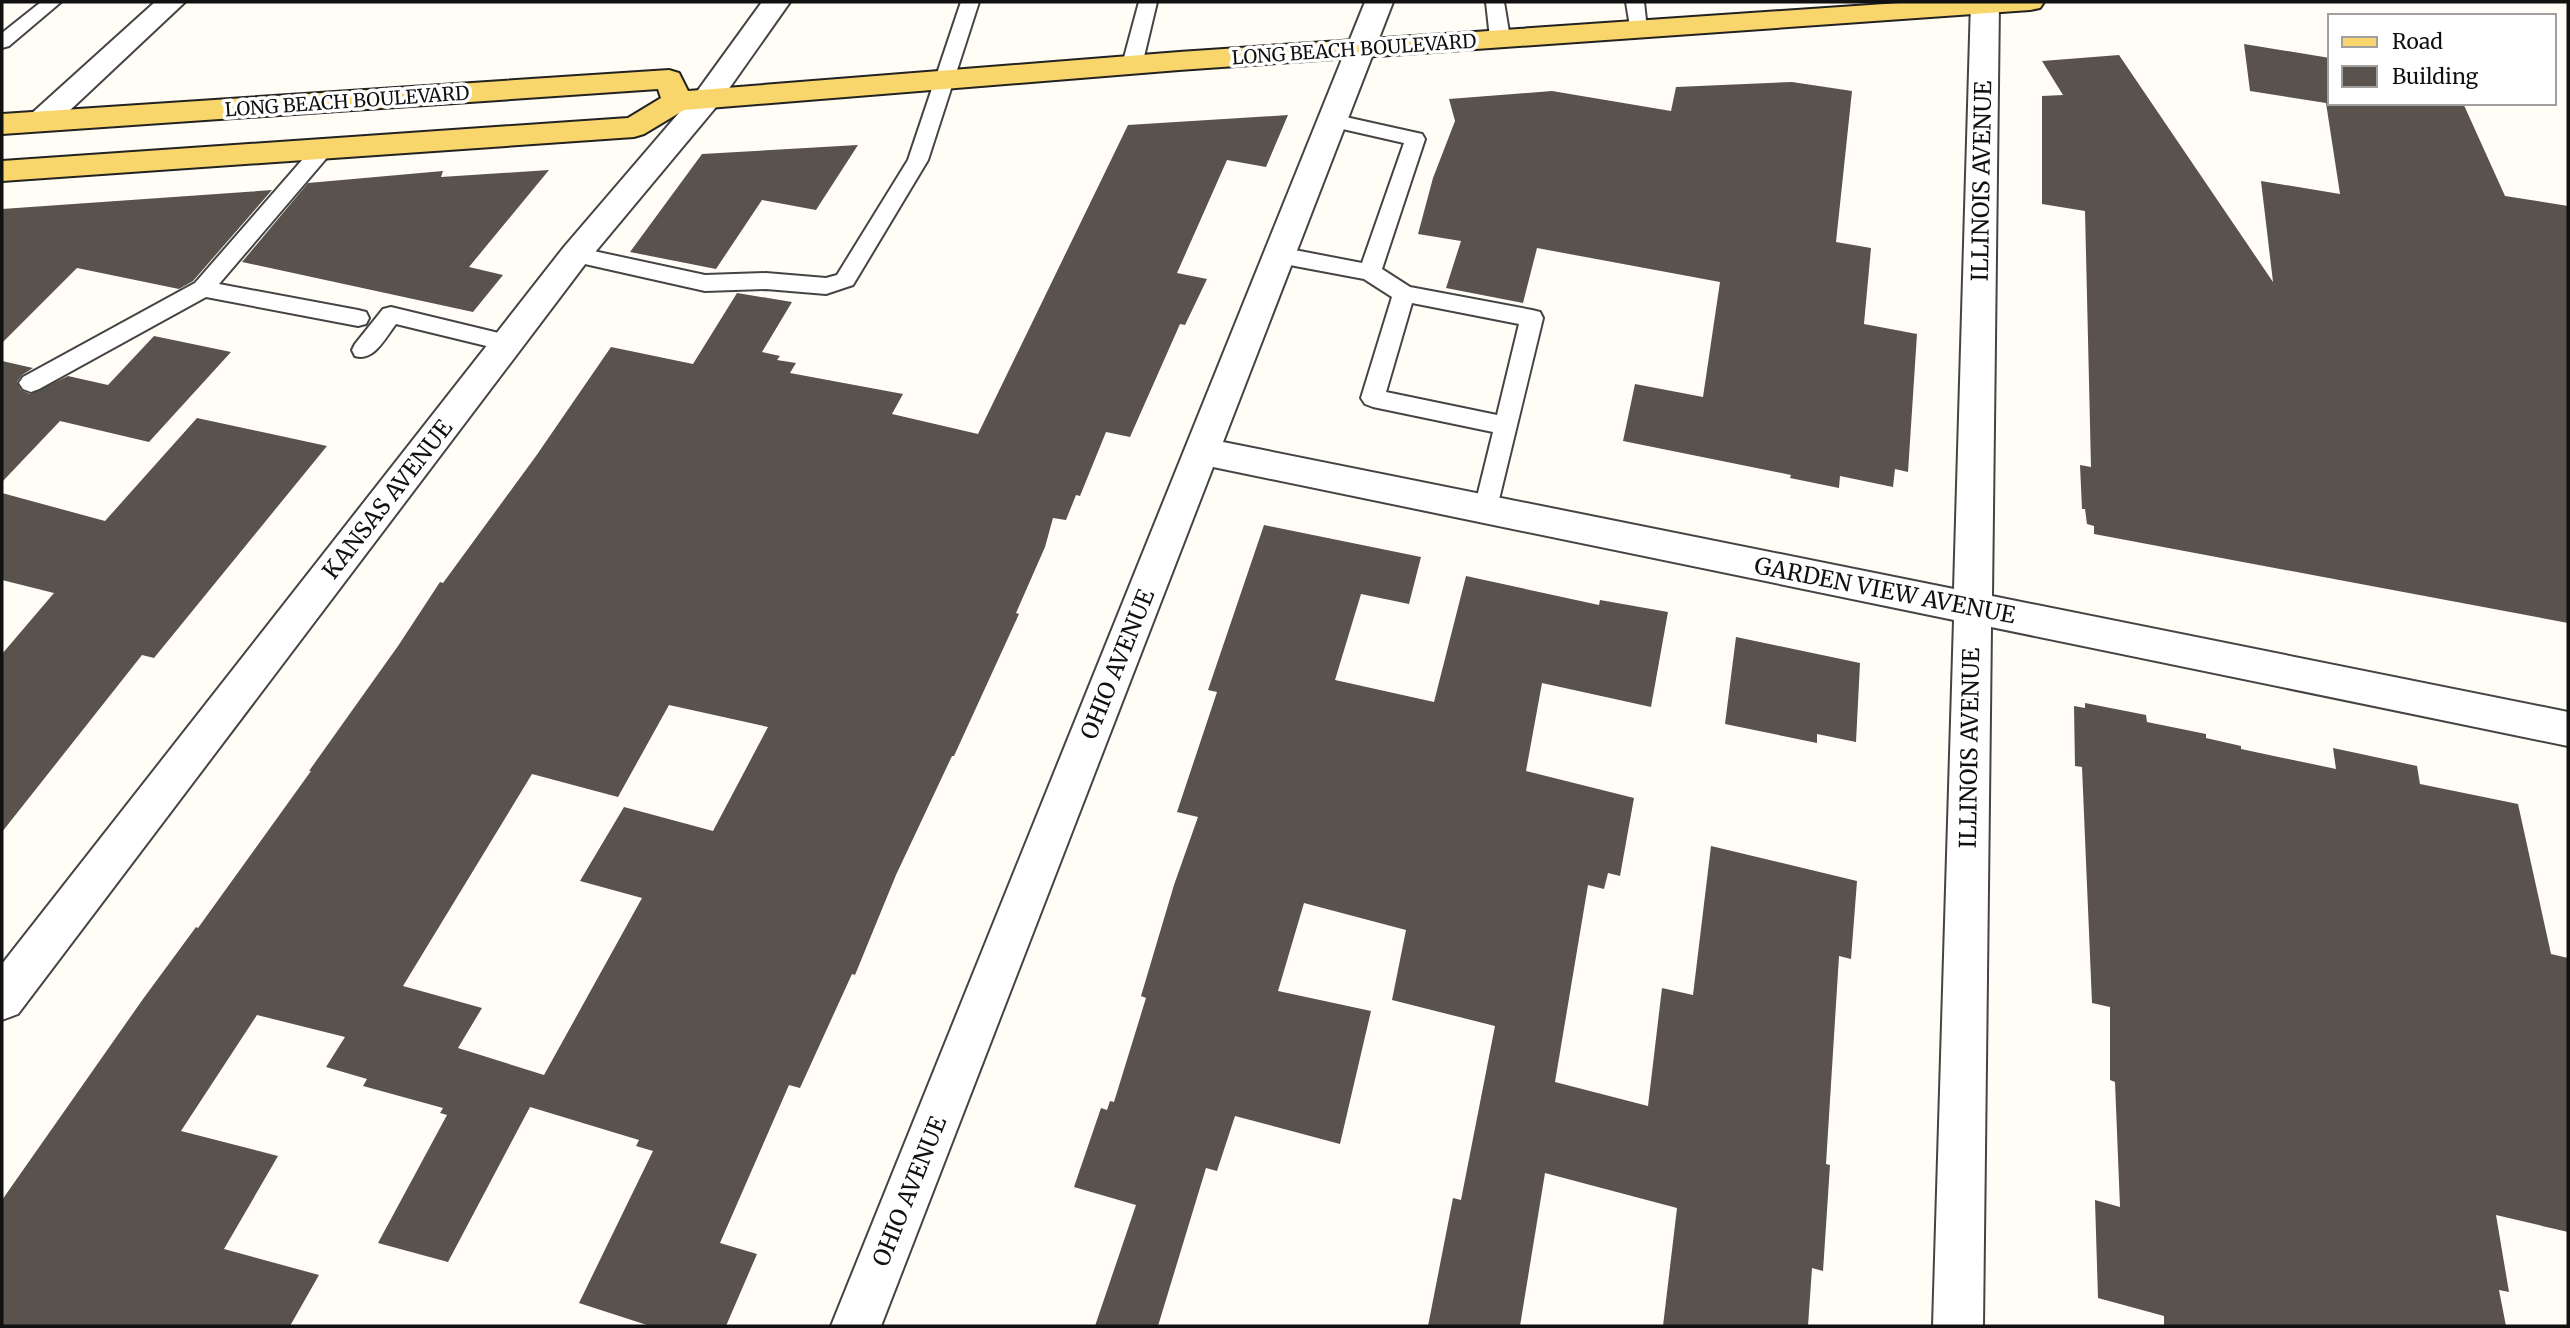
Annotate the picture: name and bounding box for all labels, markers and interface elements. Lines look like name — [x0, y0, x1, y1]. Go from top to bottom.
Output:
legend — [2328, 14, 2556, 105]
street label: LONG BEACH BOULEVARD — [1231, 28, 1477, 70]
text: Road — [2392, 28, 2443, 55]
text: Building — [2392, 63, 2479, 90]
street label: LONG BEACH BOULEVARD — [224, 80, 470, 122]
street label: ILLINOIS AVENUE — [1965, 80, 1997, 282]
street label: KANSAS AVENUE — [316, 413, 458, 584]
street label: GARDEN VIEW AVENUE — [1752, 550, 2018, 630]
street label: OHIO AVENUE — [1074, 584, 1160, 743]
street label: ILLINOIS AVENUE — [1953, 647, 1985, 849]
street label: OHIO AVENUE — [866, 1111, 952, 1270]

